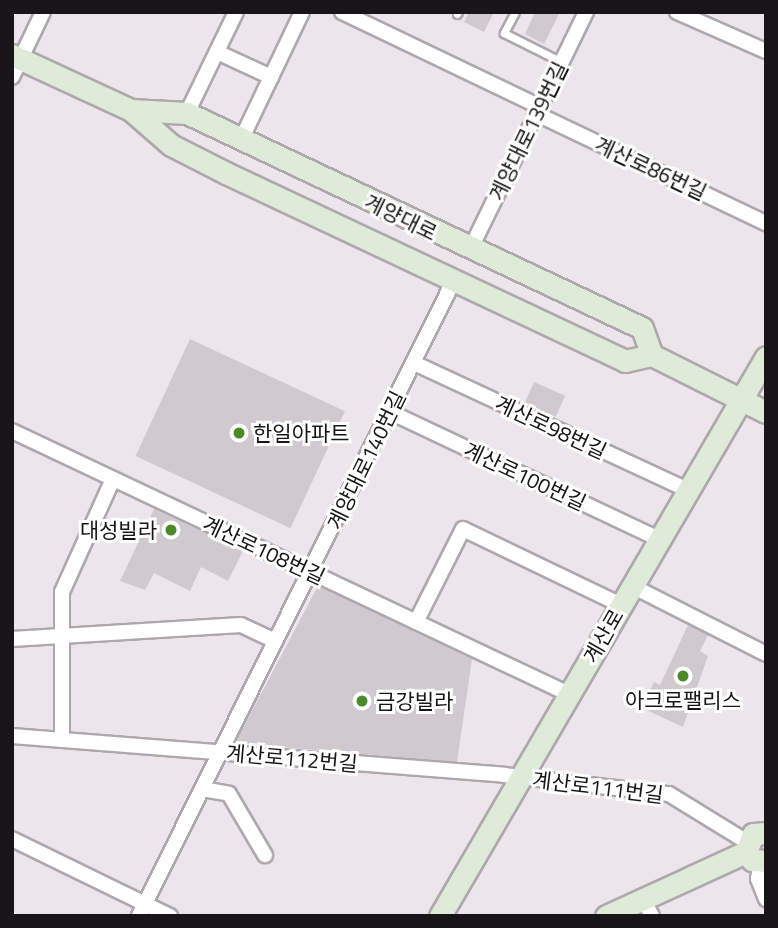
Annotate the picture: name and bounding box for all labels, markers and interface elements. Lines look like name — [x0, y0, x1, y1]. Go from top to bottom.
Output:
street label: 계양대로139번길 — [484, 58, 572, 204]
street label: 계산로86번길 — [591, 131, 711, 205]
street label: 계양대로 — [361, 189, 441, 245]
street label: 계양대로140번길 — [322, 387, 410, 533]
street label: 계산로98번길 — [491, 390, 611, 464]
place label: 한일아파트 — [253, 420, 350, 446]
marker: 한일아파트 — [231, 425, 247, 441]
street label: 계산로100번길 — [460, 437, 590, 515]
street label: 계산로108번길 — [199, 511, 329, 589]
place label: 대성빌라 — [80, 517, 157, 543]
marker: 대성빌라 — [163, 522, 179, 538]
street label: 계산로 — [578, 605, 628, 667]
marker: 아크로팰리스 — [675, 668, 691, 684]
place label: 아크로팰리스 — [625, 687, 741, 713]
place label: 금강빌라 — [376, 688, 453, 714]
marker: 금강빌라 — [354, 693, 370, 709]
street label: 계산로112번길 — [225, 740, 359, 776]
street label: 계산로111번길 — [531, 766, 665, 808]

